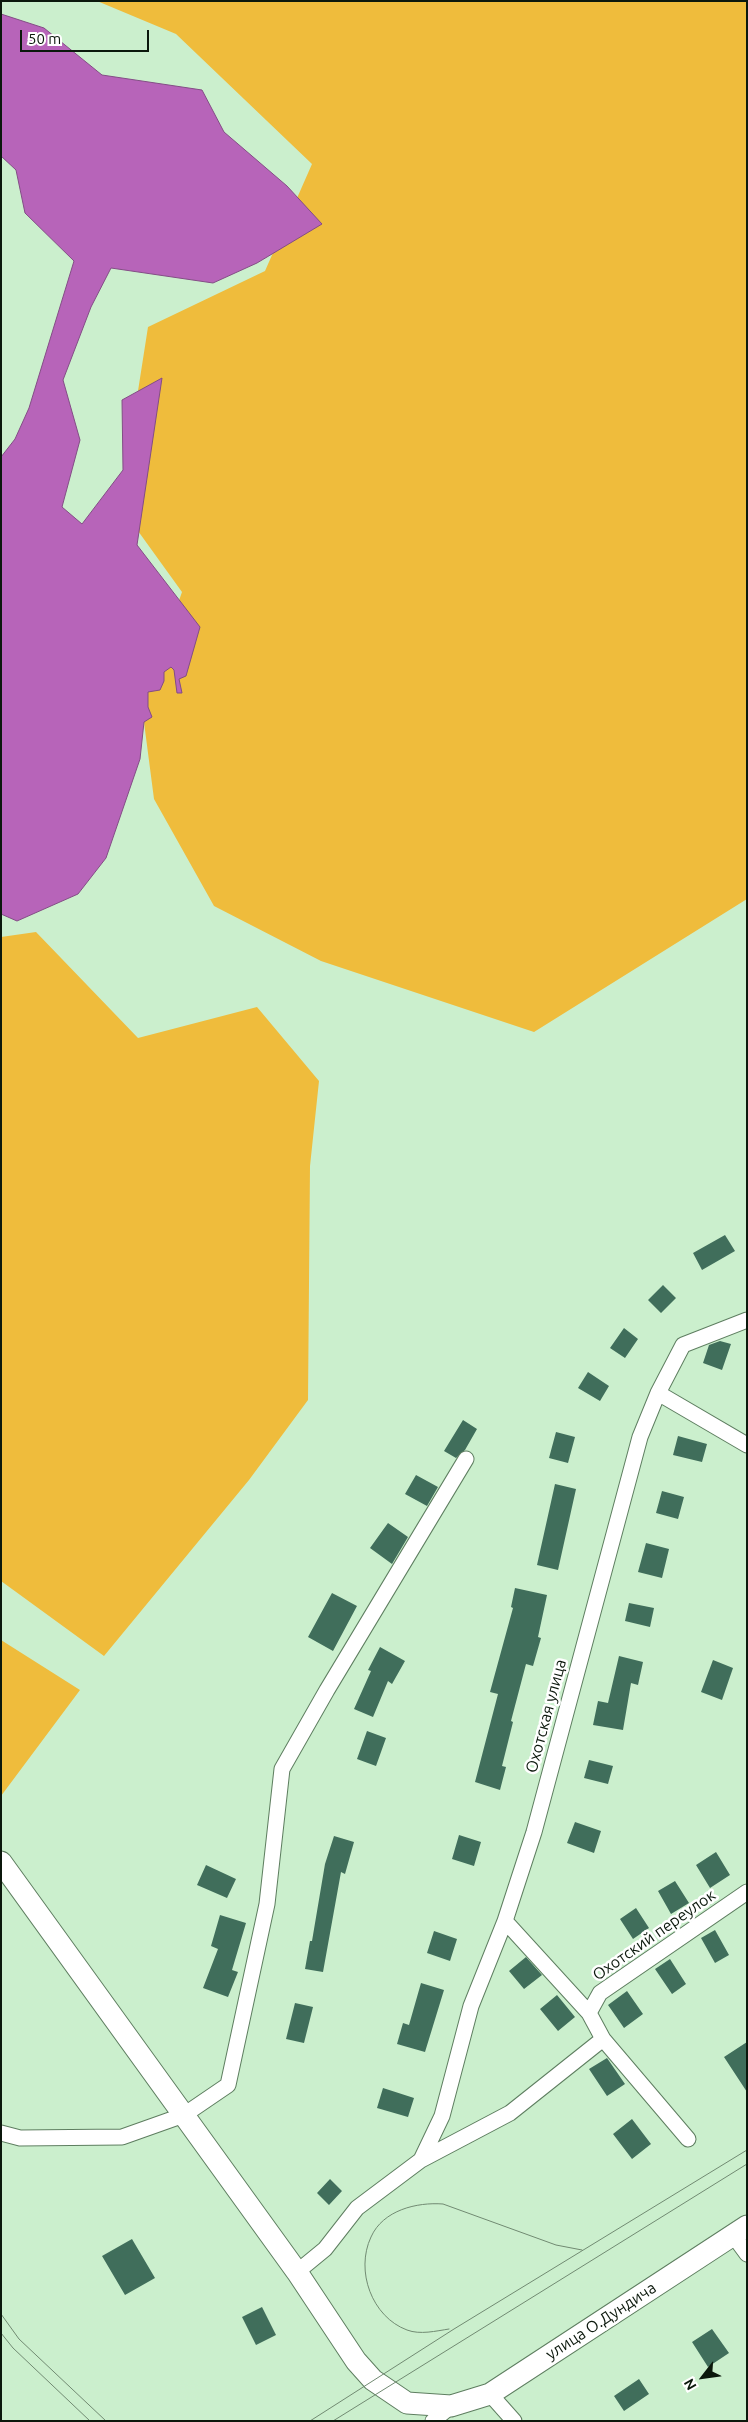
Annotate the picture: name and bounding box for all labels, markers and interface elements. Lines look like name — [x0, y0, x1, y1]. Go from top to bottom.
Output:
scale bar — [22, 20, 151, 52]
text: 50 m — [28, 30, 61, 47]
street label: Охотская улица — [522, 1657, 570, 1775]
street label: Охотский переулок — [589, 1885, 719, 1985]
street label: улица О.Дундича — [542, 2278, 660, 2364]
north arrow — [678, 2352, 728, 2402]
text: N — [680, 2376, 700, 2393]

